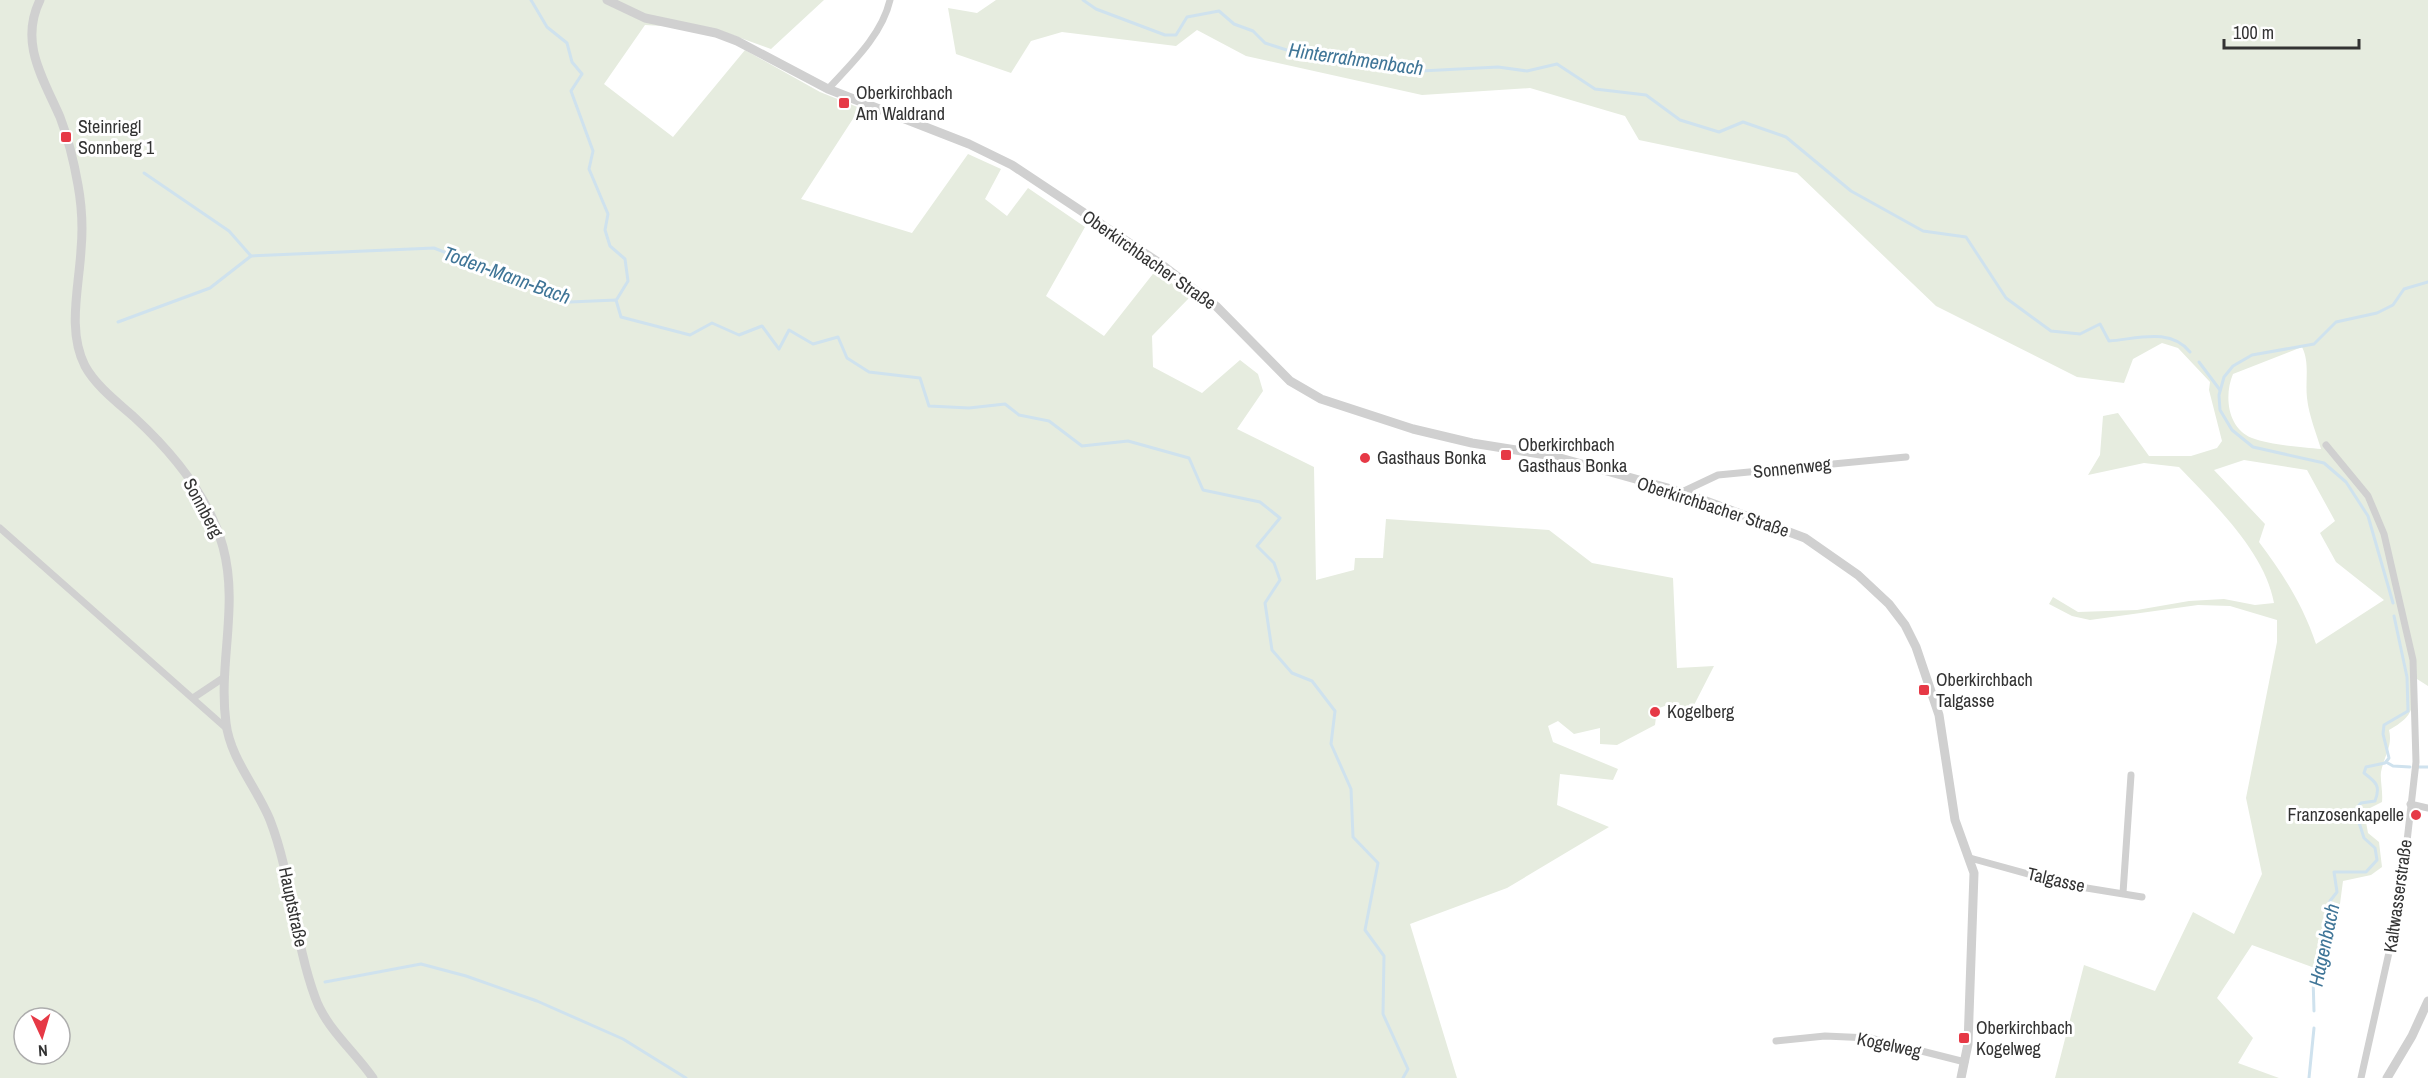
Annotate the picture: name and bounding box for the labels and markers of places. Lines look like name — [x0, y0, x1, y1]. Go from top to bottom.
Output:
place label: Oberkirchbach Am Waldrand — [855, 80, 953, 126]
marker: Oberkirchbach Am Waldrand — [837, 96, 851, 110]
place label: Steinriegl Sonnberg 1 — [78, 114, 155, 160]
marker: Steinriegl Sonnberg 1 — [59, 130, 73, 144]
place label: Oberkirchbach Gasthaus Bonka — [1518, 432, 1627, 478]
place label: Gasthaus Bonka — [1377, 445, 1486, 470]
marker: Oberkirchbach Gasthaus Bonka — [1499, 448, 1513, 462]
marker: Gasthaus Bonka — [1358, 451, 1372, 465]
place label: Oberkirchbach Talgasse — [1936, 667, 2033, 713]
marker: Oberkirchbach Talgasse — [1917, 683, 1931, 697]
place label: Kogelberg — [1667, 699, 1735, 724]
marker: Kogelberg — [1648, 705, 1662, 719]
place label: Franzosenkapelle — [2288, 802, 2404, 827]
marker: Franzosenkapelle — [2409, 808, 2423, 822]
place label: Oberkirchbach Kogelweg — [1976, 1015, 2073, 1061]
marker: Oberkirchbach Kogelweg — [1957, 1031, 1971, 1045]

